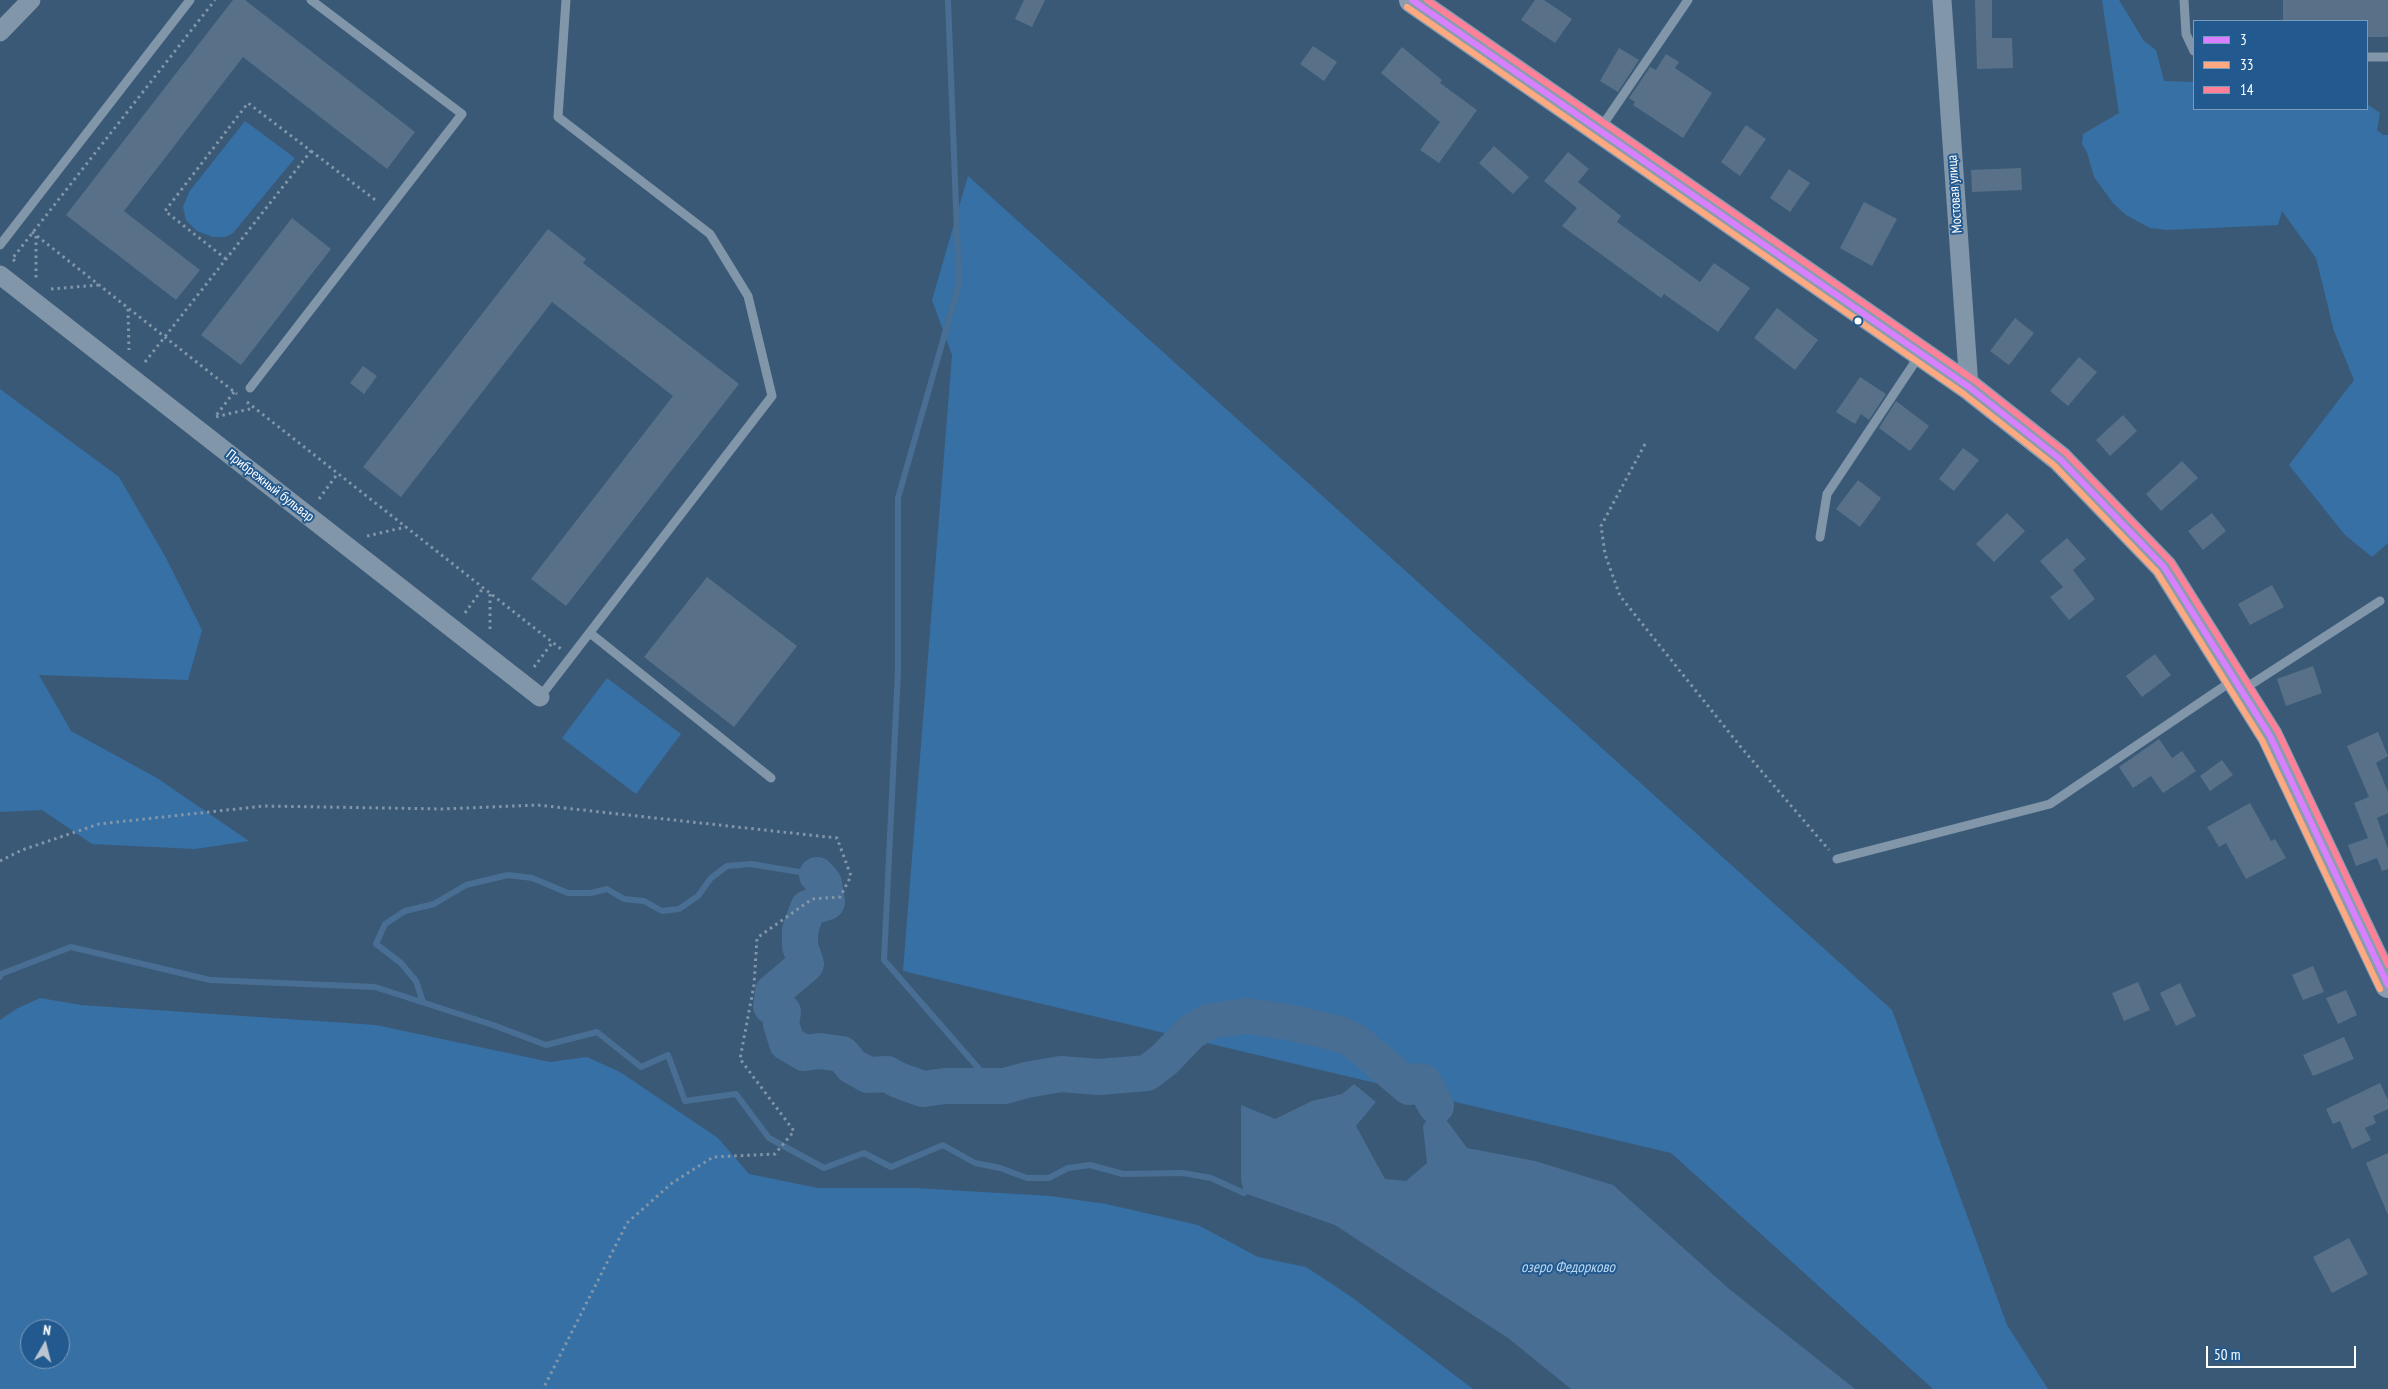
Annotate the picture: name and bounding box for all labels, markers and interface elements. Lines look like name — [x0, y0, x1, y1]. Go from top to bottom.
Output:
legend — [2193, 20, 2368, 110]
text: 3 — [2240, 30, 2247, 49]
text: 33 — [2240, 55, 2254, 74]
text: 14 — [2240, 80, 2254, 99]
street label: Мостовая улица — [1944, 154, 1966, 234]
unlabelled marker — [1853, 316, 1863, 326]
street label: Прибрежный бульвар — [223, 446, 317, 526]
water label: озеро Федорково — [1521, 1259, 1615, 1277]
north arrow — [20, 1319, 70, 1369]
text: N — [42, 1321, 52, 1340]
scale bar — [2208, 1336, 2358, 1368]
text: 50 m — [2214, 1345, 2240, 1364]

